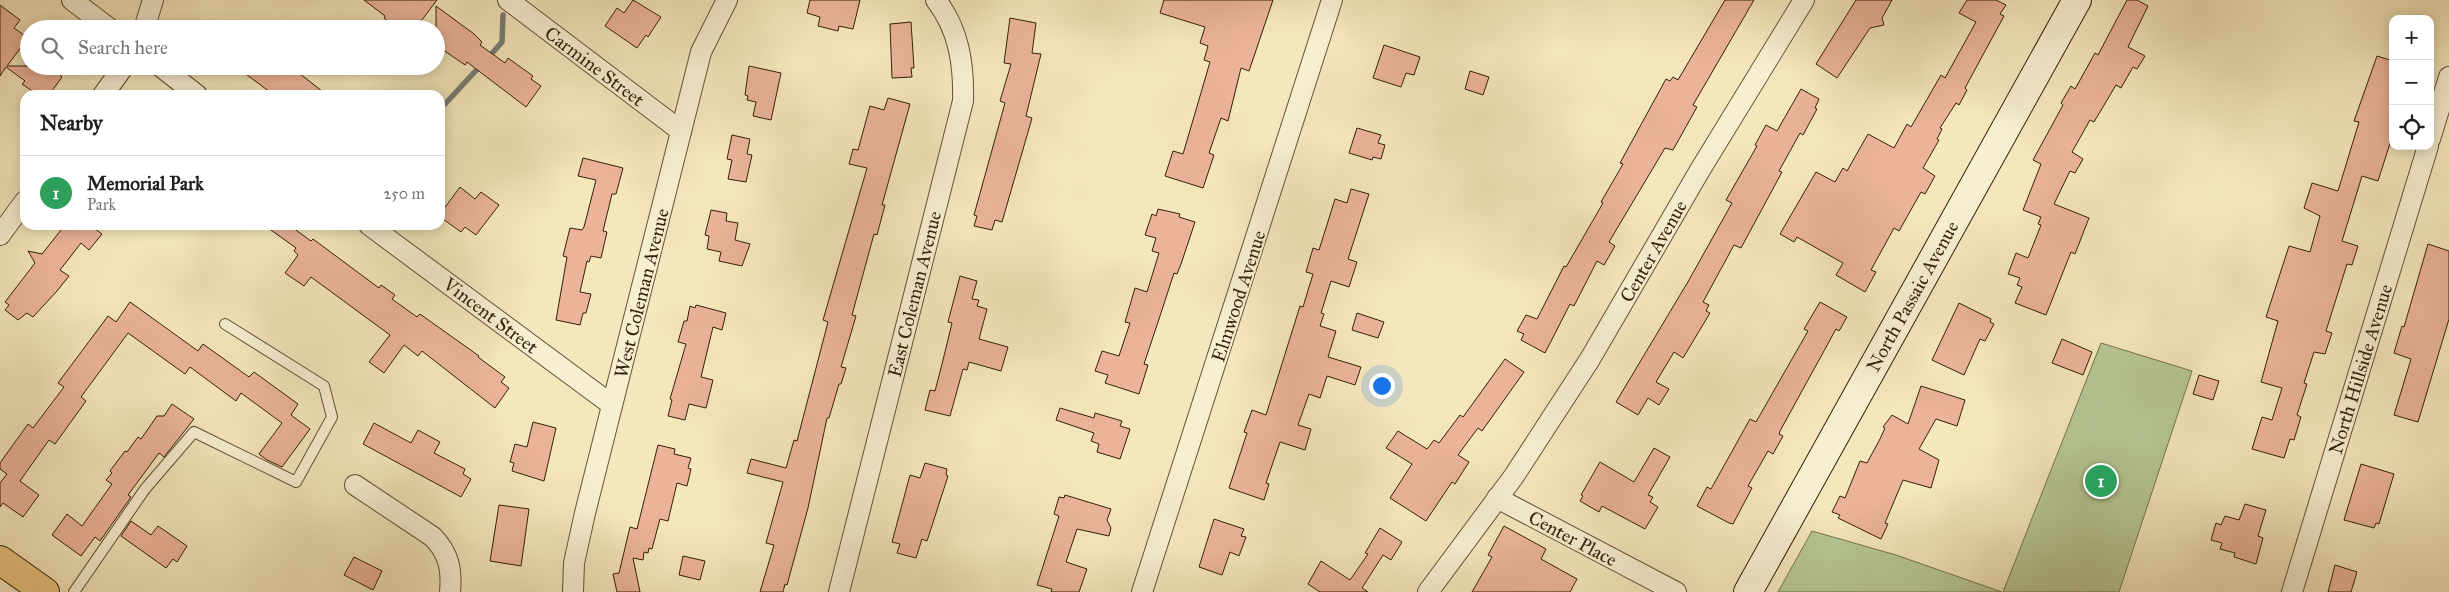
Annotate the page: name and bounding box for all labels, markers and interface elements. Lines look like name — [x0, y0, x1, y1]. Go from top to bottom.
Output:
map controls — [2389, 15, 2434, 150]
button: + — [2389, 15, 2434, 60]
search box — [20, 20, 445, 75]
street label: Carmine Street — [540, 21, 649, 111]
icon: search — [38, 34, 66, 62]
text: Search here — [78, 36, 168, 59]
button: − — [2389, 60, 2434, 105]
button: locate — [2389, 105, 2434, 150]
text: Nearby — [40, 110, 103, 136]
text: Memorial Park — [87, 172, 204, 195]
text: 1 — [53, 184, 59, 203]
text: 250 m — [384, 184, 425, 203]
text: Park — [87, 195, 116, 214]
street label: Center Avenue — [1615, 196, 1692, 306]
street label: West Coleman Avenue — [609, 206, 674, 380]
street label: East Coleman Avenue — [883, 209, 946, 380]
street label: North Passaic Avenue — [1861, 217, 1963, 376]
street label: Elmwood Avenue — [1206, 227, 1271, 365]
street label: Vincent Street — [438, 272, 543, 359]
street label: North Hillside Avenue — [2324, 281, 2397, 457]
your location — [1369, 373, 1395, 399]
pin: 1 — [2085, 462, 2117, 500]
street label: Center Place — [1525, 506, 1621, 571]

